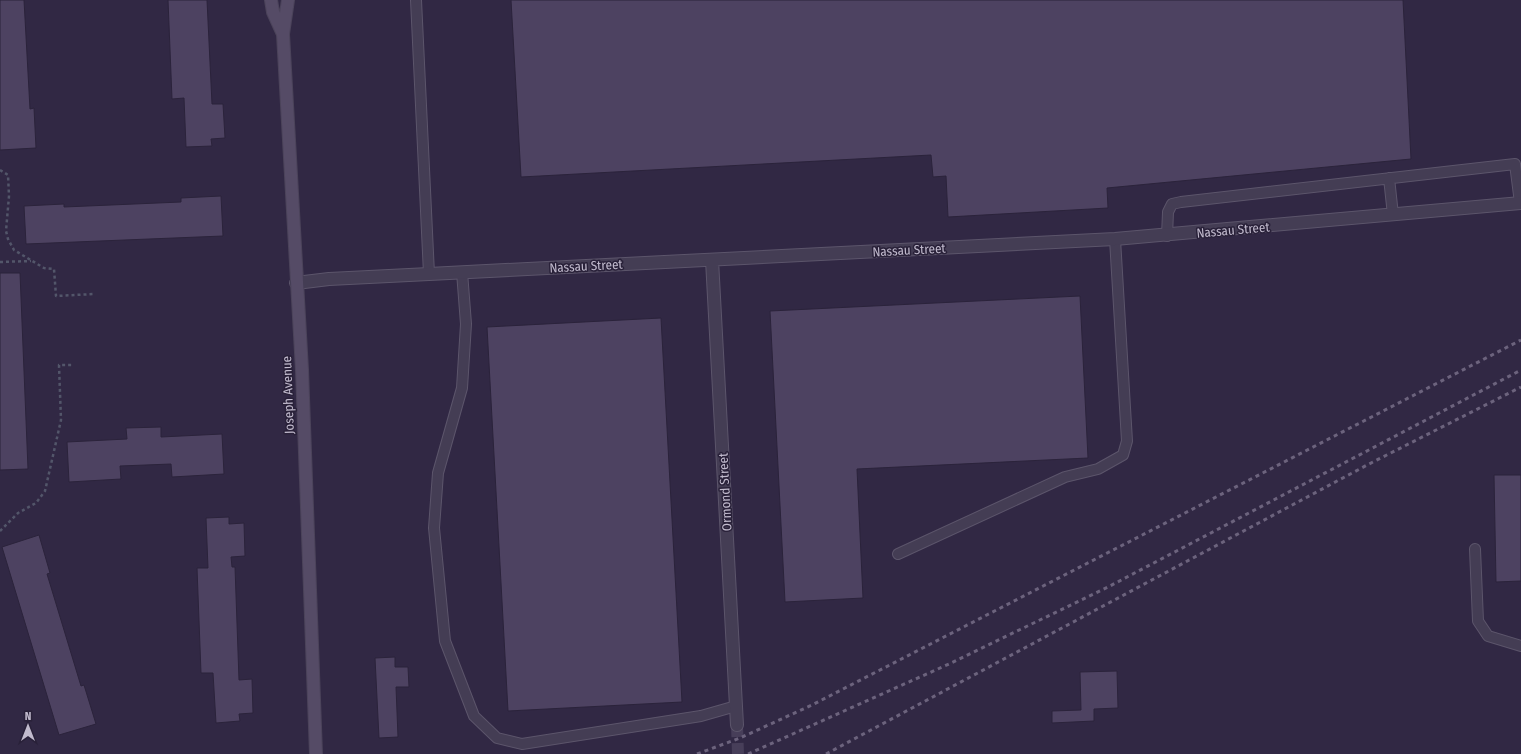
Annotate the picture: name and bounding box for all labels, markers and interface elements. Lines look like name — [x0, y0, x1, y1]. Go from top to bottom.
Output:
street label: Nassau Street — [1196, 219, 1271, 241]
street label: Nassau Street — [872, 241, 947, 259]
street label: Nassau Street — [549, 257, 624, 275]
street label: Joseph Avenue — [279, 356, 297, 434]
street label: Ormond Street — [715, 452, 735, 532]
north arrow — [8, 706, 48, 746]
text: N — [25, 710, 31, 723]

